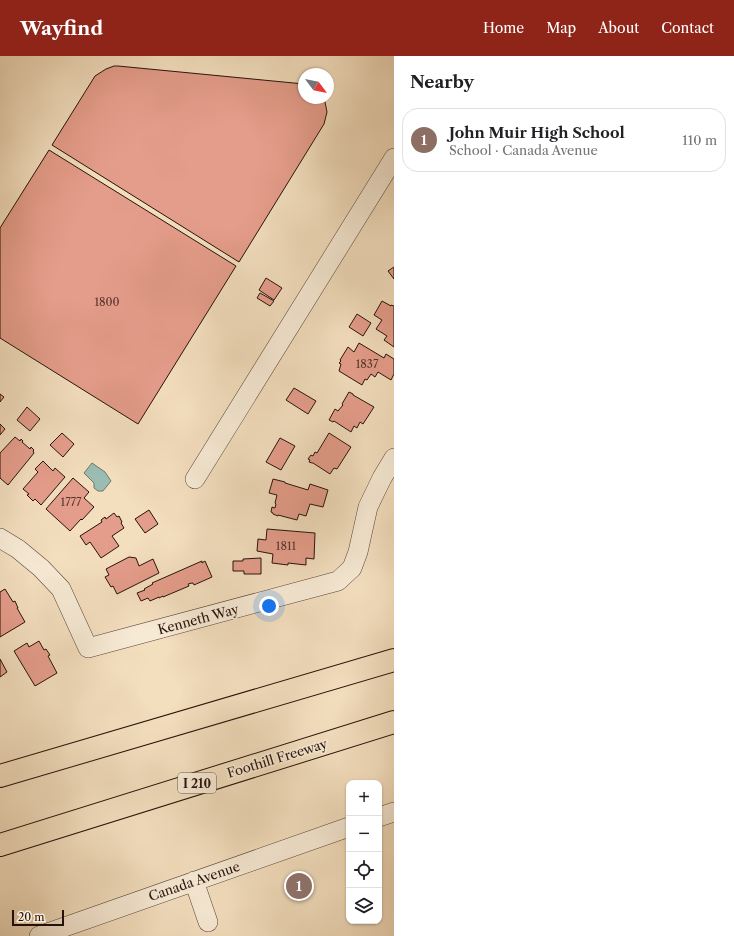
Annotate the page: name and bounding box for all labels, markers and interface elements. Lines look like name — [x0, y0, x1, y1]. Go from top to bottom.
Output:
text: Wayfind — [20, 17, 103, 40]
text: Home — [483, 19, 524, 37]
text: Map — [546, 19, 576, 37]
text: About — [598, 19, 639, 37]
text: Contact — [661, 19, 714, 37]
north arrow — [298, 68, 334, 104]
text: Nearby — [410, 72, 474, 92]
text: John Muir High School — [449, 123, 625, 142]
text: 1 — [421, 132, 427, 148]
text: 110 m — [682, 132, 717, 148]
text: School · Canada Avenue — [449, 142, 598, 158]
house number: 1800 — [94, 295, 120, 309]
house number: 1837 — [356, 357, 379, 371]
house number: 1777 — [61, 495, 82, 509]
house number: 1811 — [276, 539, 297, 553]
your location — [259, 596, 279, 616]
street label: Kenneth Way — [156, 600, 241, 637]
street label: Foothill Freeway — [225, 735, 330, 781]
road number: I 210 — [178, 773, 216, 793]
map controls — [346, 780, 382, 924]
button: + — [346, 780, 382, 816]
button: − — [346, 816, 382, 852]
button: locate — [346, 852, 382, 888]
street label: Canada Avenue — [146, 858, 242, 904]
pin: 1 — [286, 871, 312, 901]
button: layers — [346, 888, 382, 924]
scale bar — [12, 908, 64, 927]
text: 20 m — [18, 910, 44, 924]

